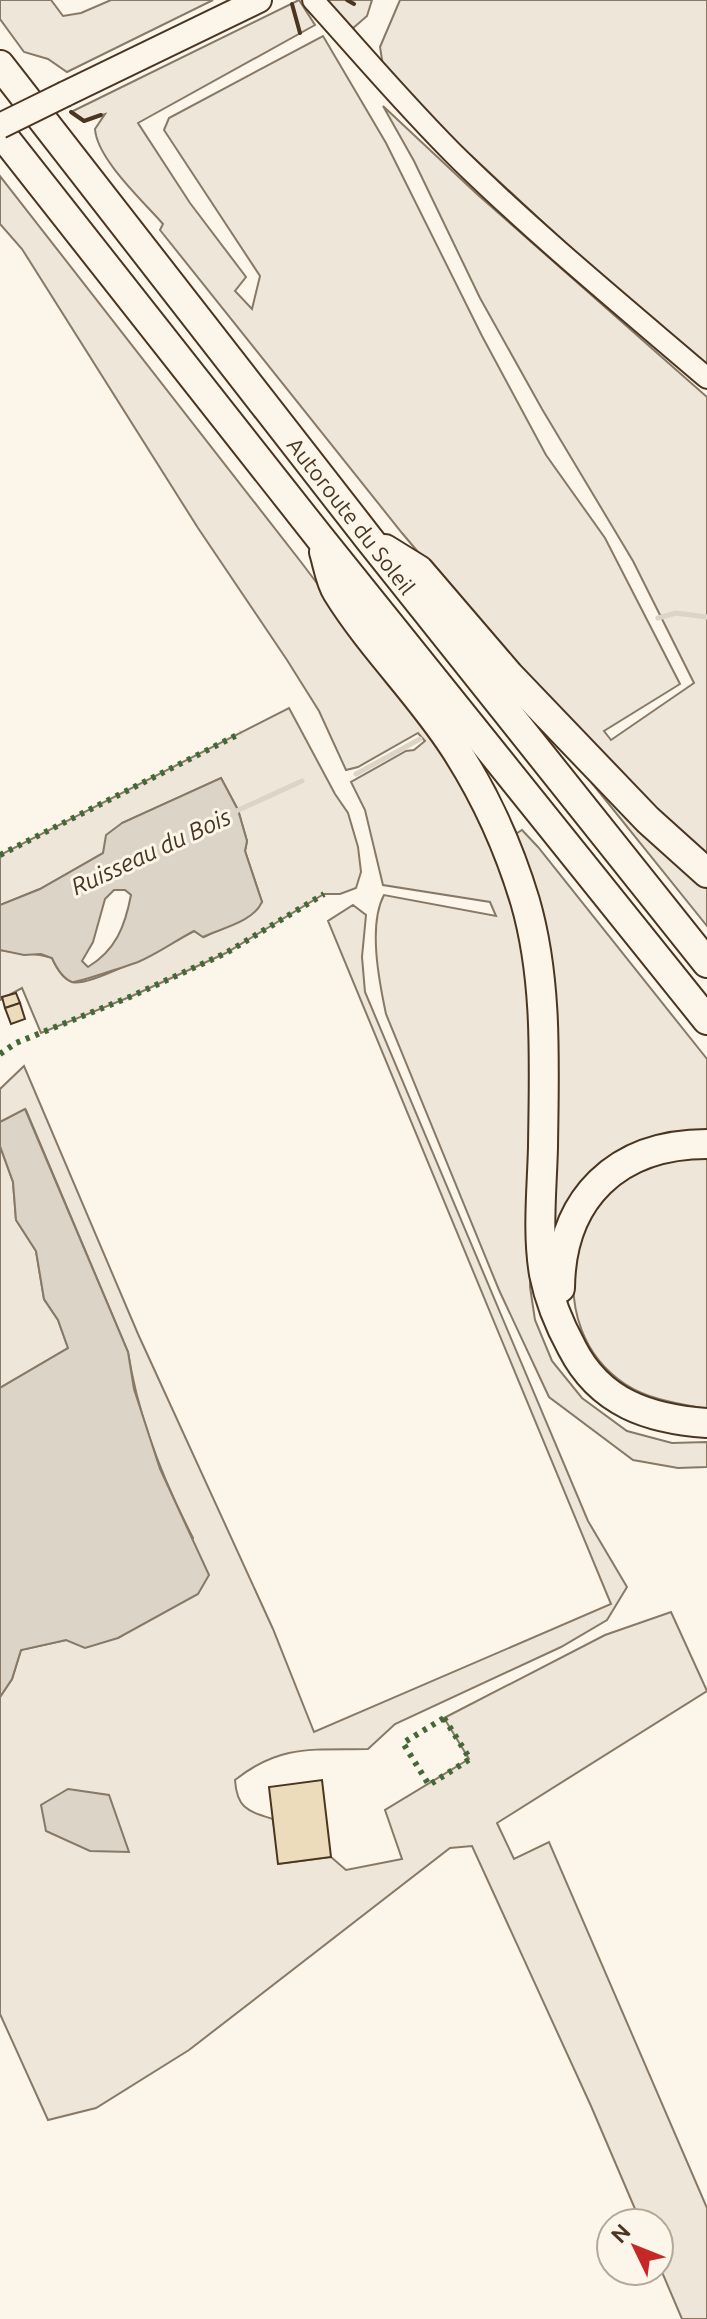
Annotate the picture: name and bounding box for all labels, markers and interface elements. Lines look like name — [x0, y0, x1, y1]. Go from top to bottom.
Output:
street label: Autoroute du Soleil — [283, 432, 420, 599]
water label: Ruisseau du Bois — [67, 803, 235, 900]
north arrow — [595, 2207, 675, 2287]
text: N — [605, 2218, 635, 2248]

